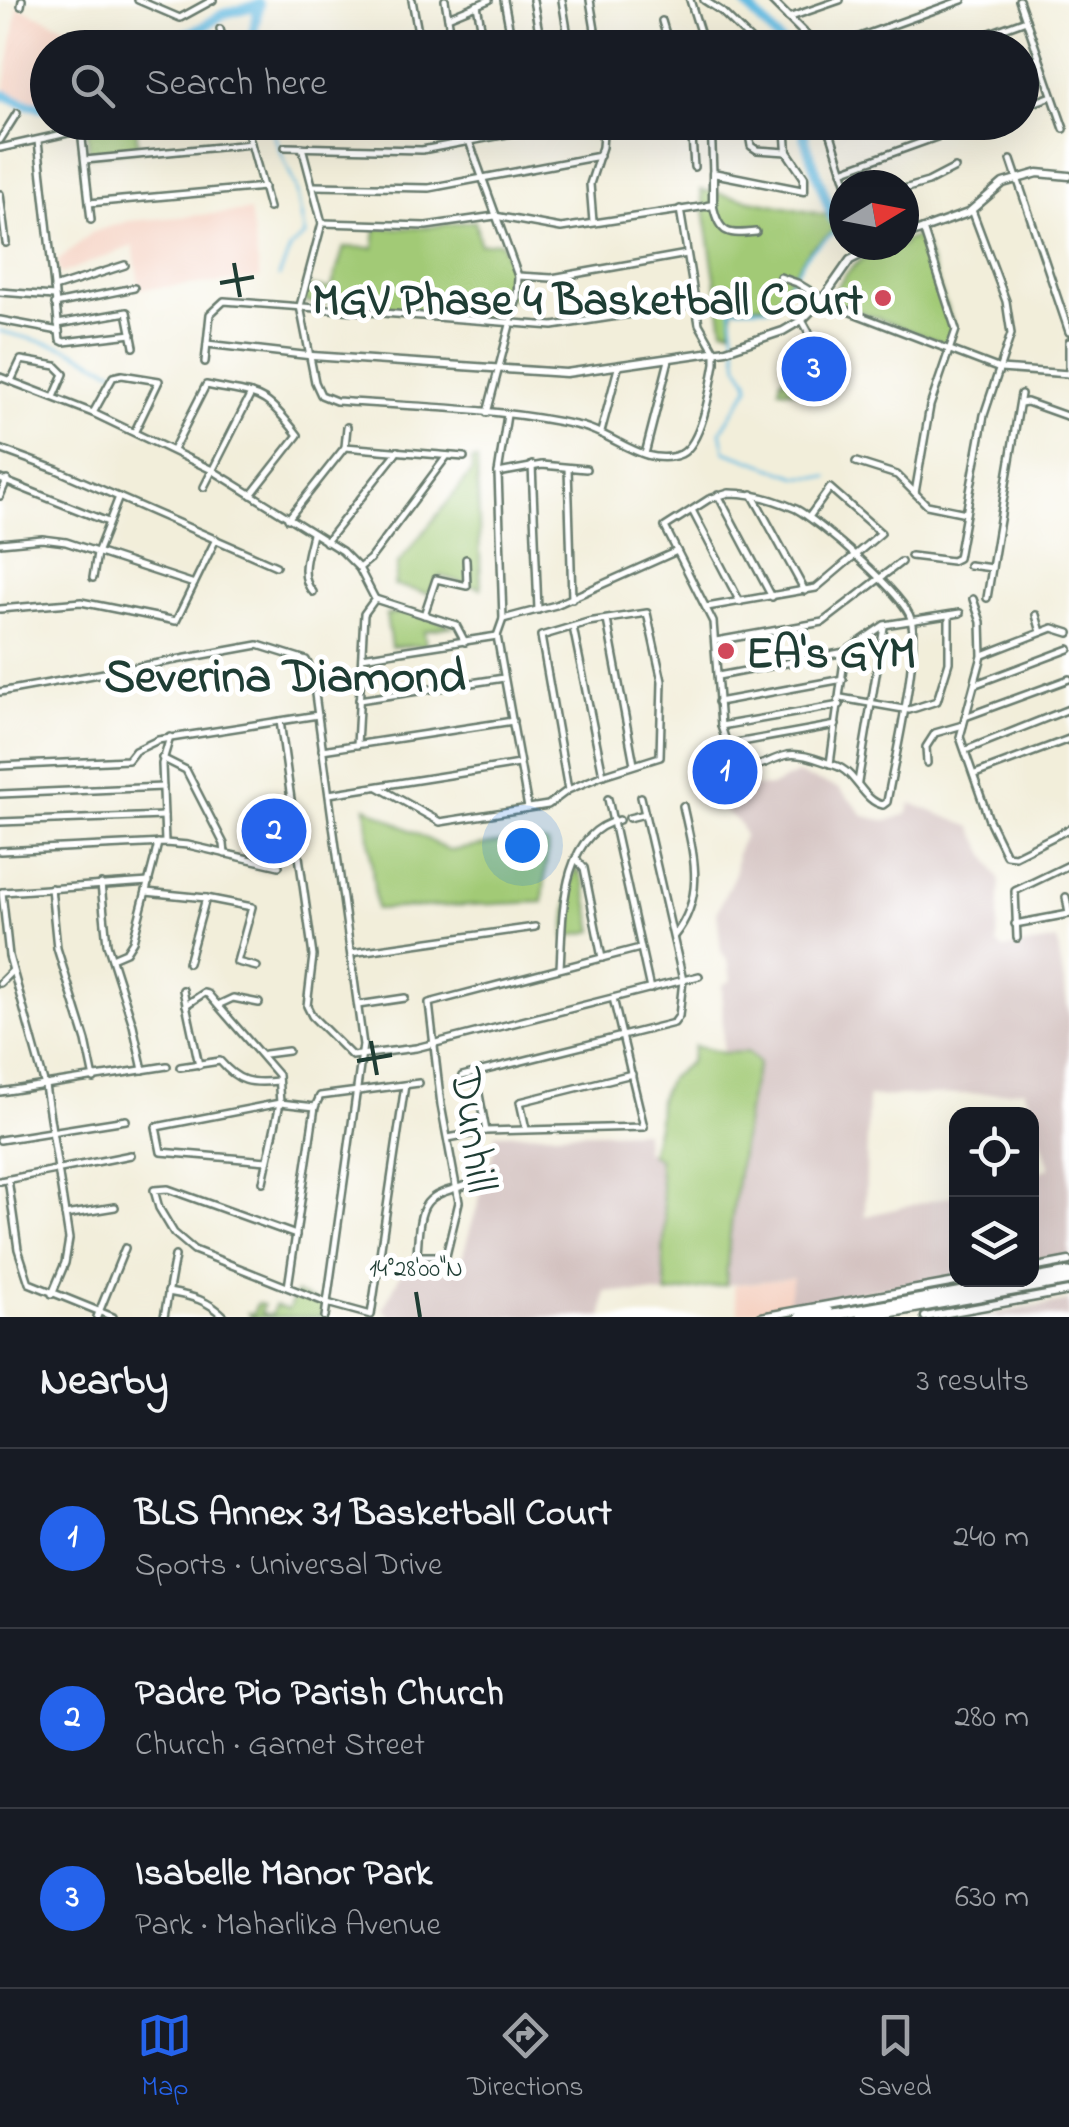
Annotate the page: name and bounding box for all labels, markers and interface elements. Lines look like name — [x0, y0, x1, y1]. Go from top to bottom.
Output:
search box — [30, 30, 1039, 140]
text: Search here — [145, 57, 327, 113]
icon: search — [65, 58, 120, 113]
north arrow — [829, 170, 919, 260]
place label: MGV Phase 4 Basketball Court — [312, 270, 864, 336]
marker: MGV Phase 4 Basketball Court — [872, 287, 894, 309]
pin: 3 — [782, 332, 846, 406]
place label: EA's GYM — [746, 623, 916, 689]
marker: EA's GYM — [715, 640, 737, 662]
district label: Severina Diamond — [104, 644, 466, 714]
pin: 1 — [692, 734, 758, 810]
pin: 2 — [242, 794, 306, 868]
your location — [497, 820, 548, 871]
street label: Dunhill — [430, 1063, 512, 1197]
map controls — [949, 1107, 1039, 1287]
button: locate — [949, 1107, 1039, 1197]
button: layers — [949, 1197, 1039, 1287]
text: 14°28'00"N — [369, 1252, 463, 1288]
text: Nearby — [40, 1352, 168, 1413]
text: 3 results — [917, 1359, 1029, 1406]
text: BLS Annex 31 Basketball Court — [135, 1487, 612, 1543]
text: 1 — [67, 1515, 78, 1562]
text: 240 m — [953, 1515, 1029, 1562]
text: Sports · Universal Drive — [135, 1543, 442, 1590]
text: Padre Pio Parish Church — [135, 1667, 504, 1723]
text: 2 — [65, 1695, 80, 1742]
text: 280 m — [954, 1695, 1029, 1742]
text: Church · Garnet Street — [135, 1723, 425, 1770]
text: Isabelle Manor Park — [135, 1847, 432, 1903]
text: 3 — [66, 1875, 79, 1922]
text: 630 m — [955, 1875, 1029, 1922]
text: Park · Maharlika Avenue — [135, 1903, 441, 1950]
tab: Map — [137, 2008, 192, 2109]
tab: Directions — [467, 2008, 584, 2109]
tab: Saved — [859, 2008, 932, 2109]

